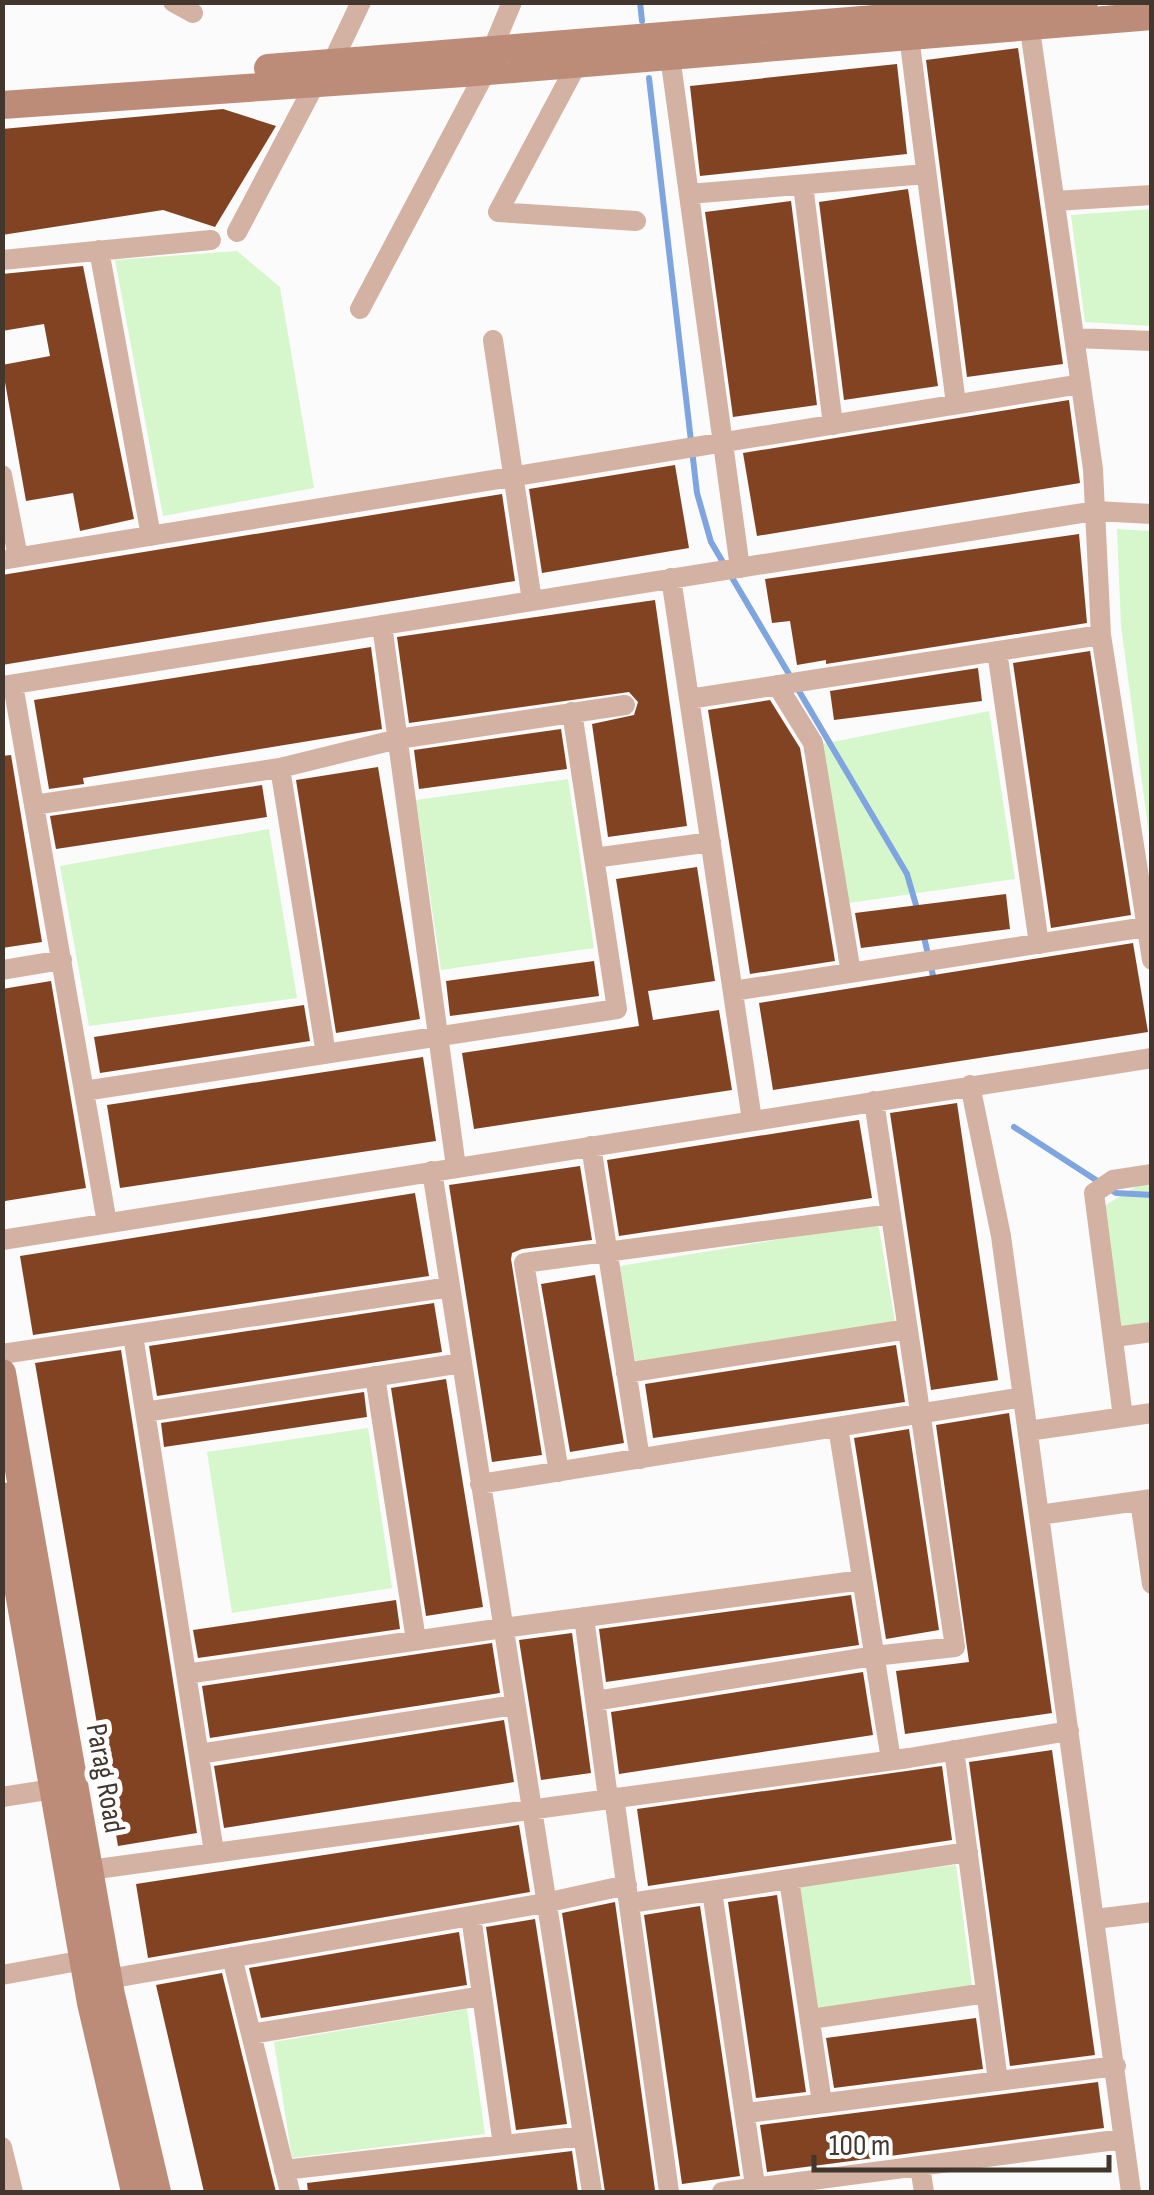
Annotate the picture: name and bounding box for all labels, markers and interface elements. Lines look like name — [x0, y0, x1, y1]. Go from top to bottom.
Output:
street label: Parag Road — [78, 1721, 132, 1836]
scale bar — [814, 2110, 1109, 2172]
text: 100 m — [829, 2128, 890, 2164]

